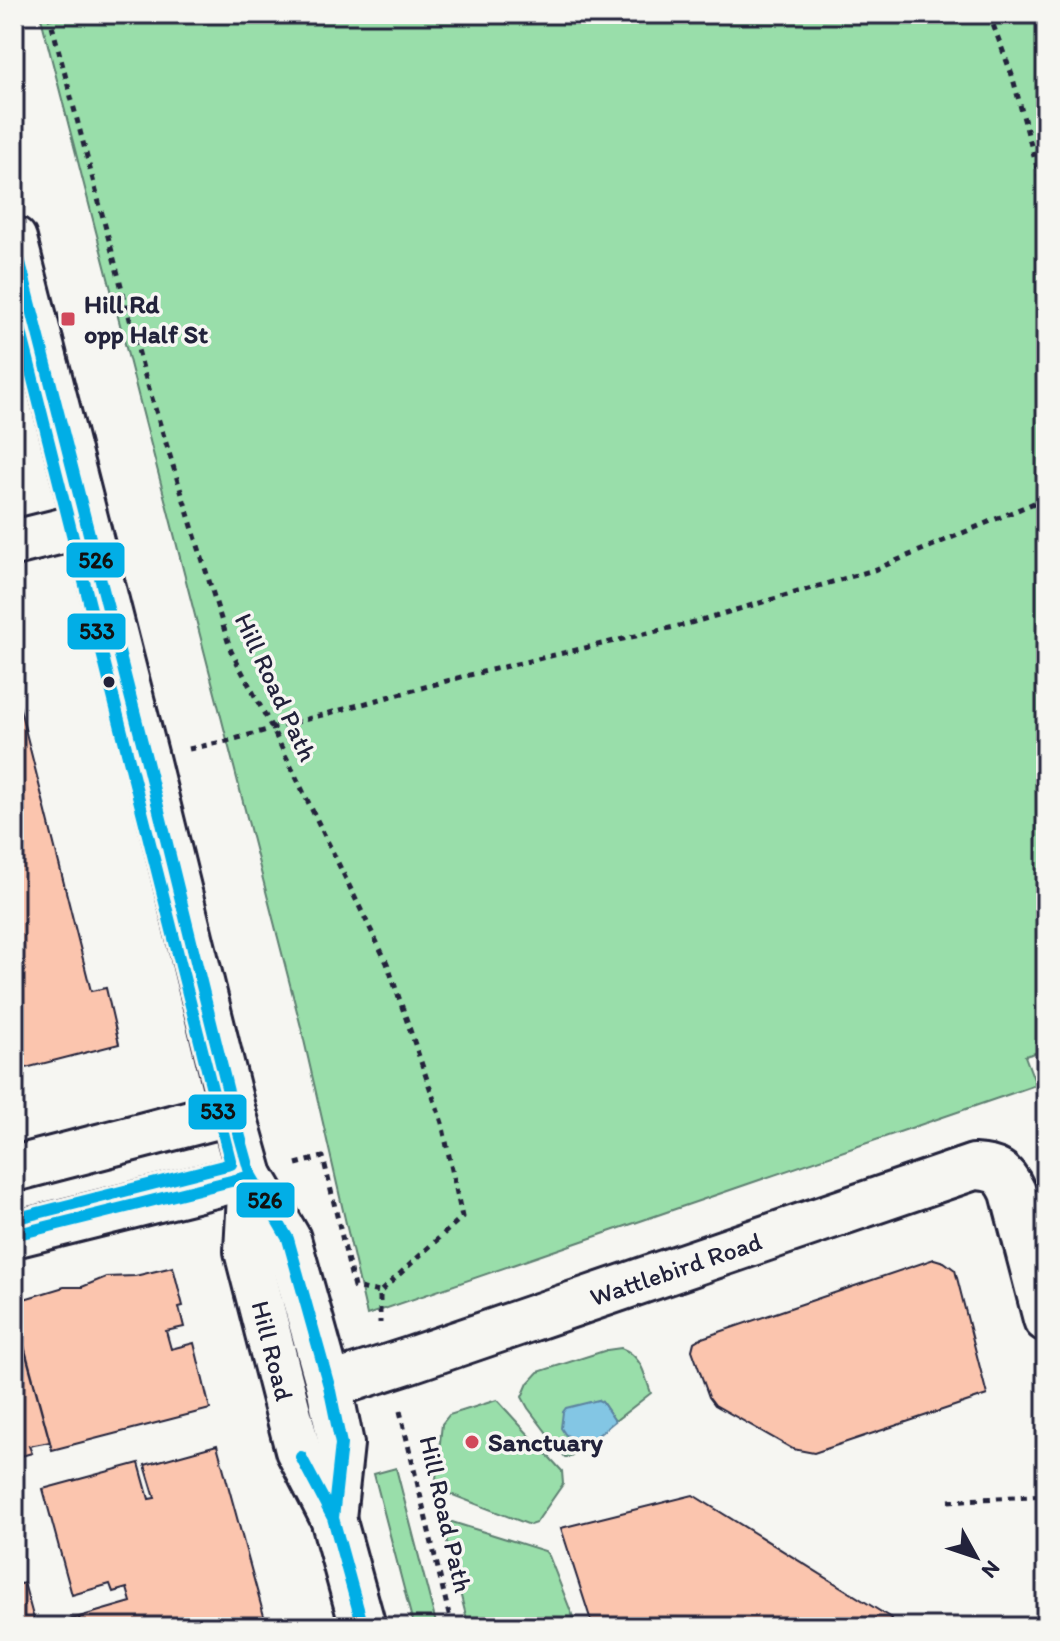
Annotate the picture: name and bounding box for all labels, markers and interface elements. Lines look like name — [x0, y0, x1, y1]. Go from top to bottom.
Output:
place label: Hill Rd opp Half St — [84, 288, 208, 350]
marker: Hill Rd opp Half St — [59, 310, 77, 328]
line badge: 526 — [65, 541, 126, 579]
text: 526 — [79, 547, 114, 574]
street label: Hill Road Path — [228, 608, 324, 766]
line badge: 533 — [66, 612, 127, 651]
text: 533 — [79, 618, 115, 645]
unlabelled marker — [101, 674, 117, 690]
line badge: 533 — [187, 1093, 248, 1131]
text: 533 — [200, 1098, 236, 1125]
line badge: 526 — [235, 1181, 296, 1219]
text: 526 — [248, 1187, 283, 1214]
street label: Wattlebird Road — [586, 1225, 766, 1313]
street label: Hill Road — [244, 1297, 301, 1404]
place label: Sanctuary — [488, 1426, 603, 1458]
street label: Hill Road Path — [412, 1433, 480, 1595]
marker: Sanctuary — [463, 1433, 481, 1451]
north arrow — [936, 1517, 1016, 1597]
text: N — [976, 1555, 1006, 1584]

